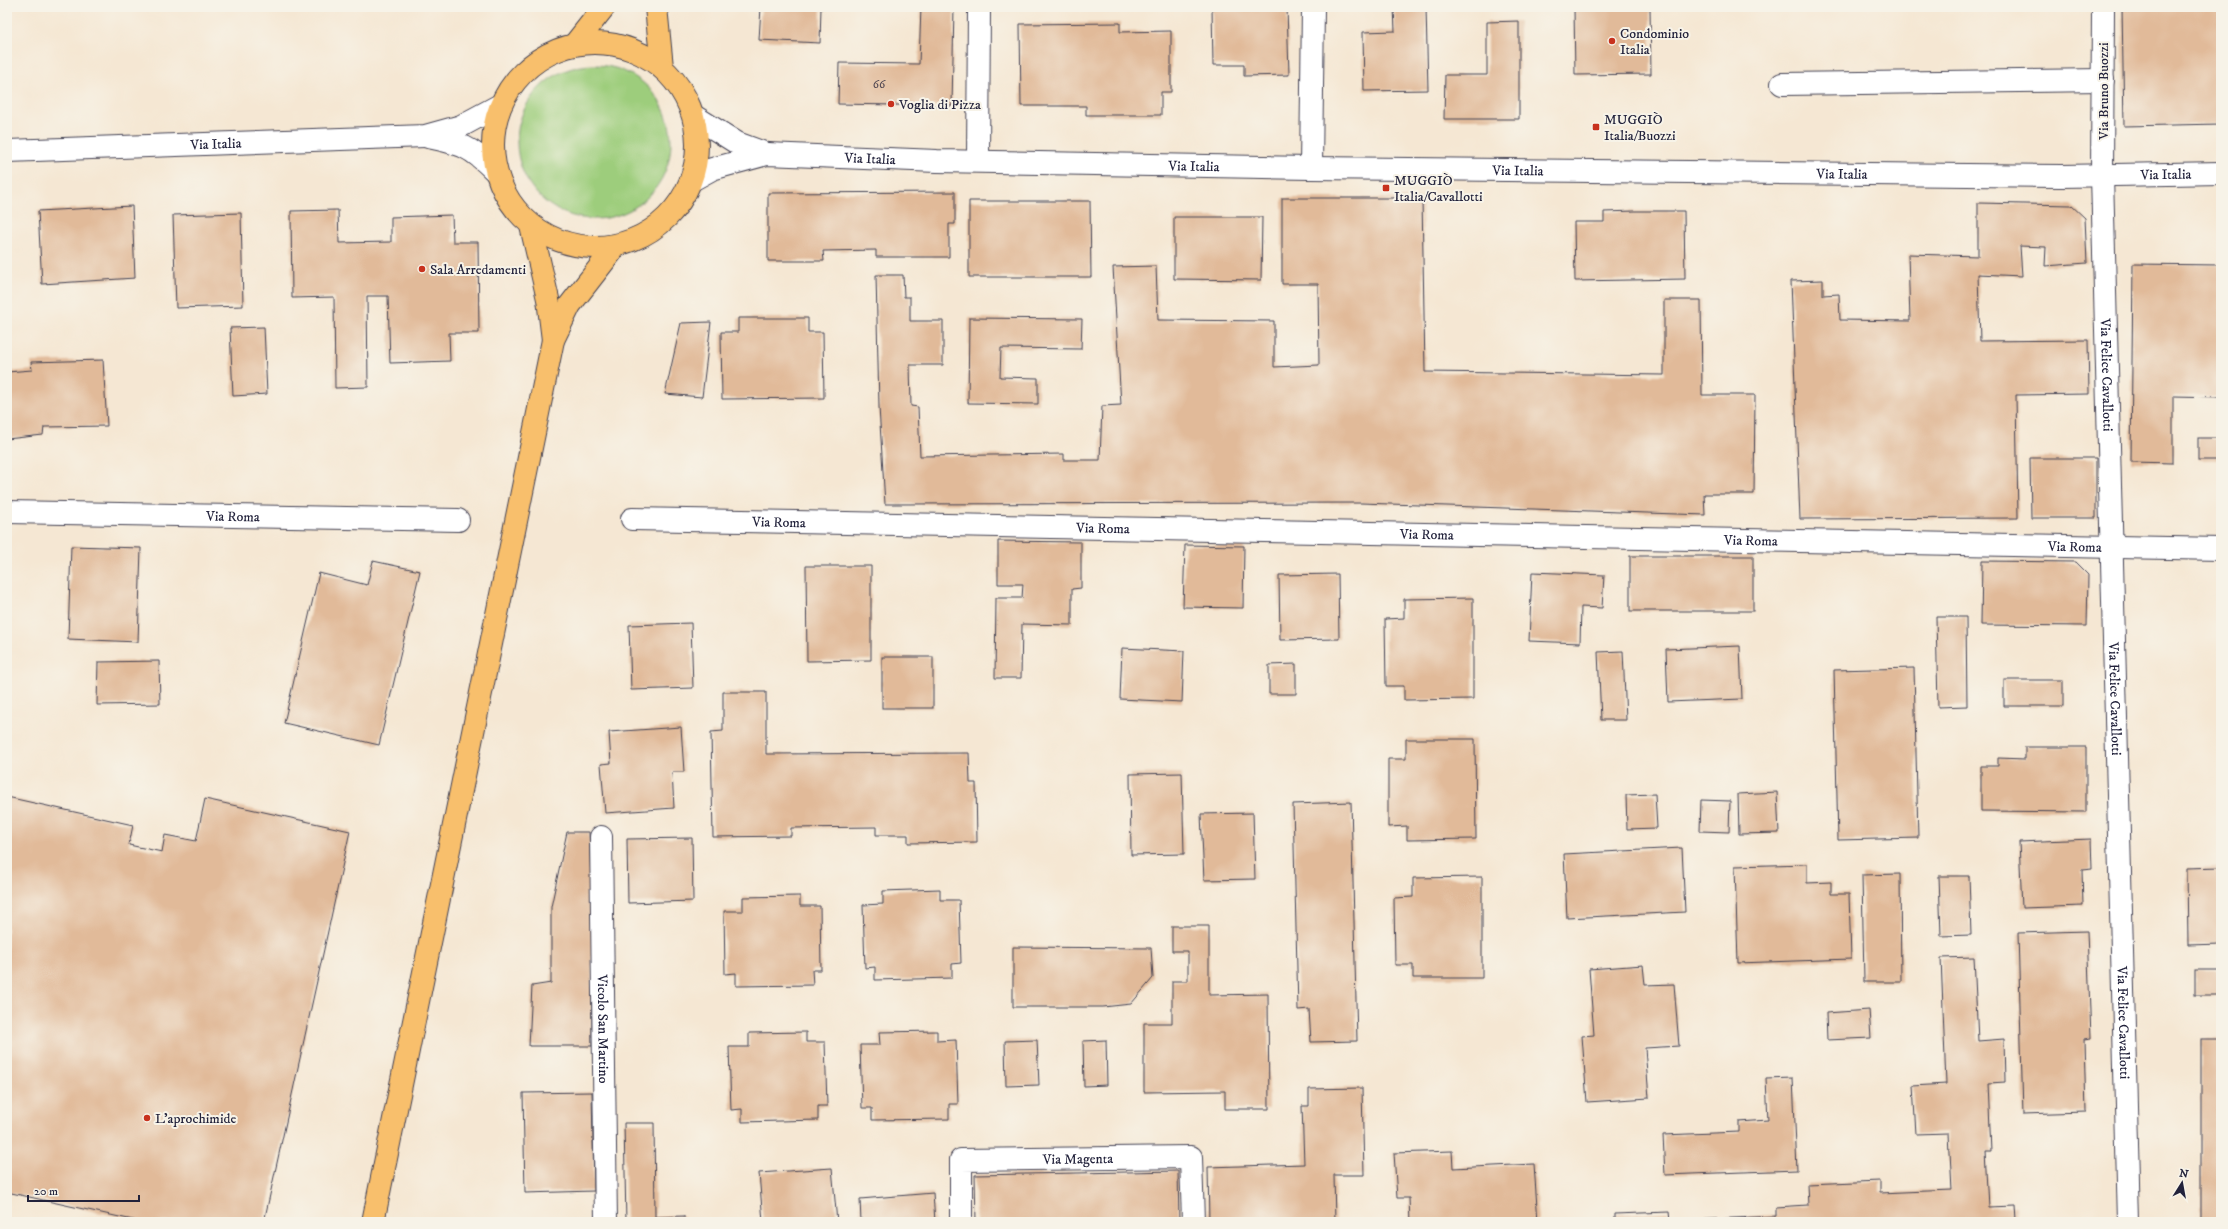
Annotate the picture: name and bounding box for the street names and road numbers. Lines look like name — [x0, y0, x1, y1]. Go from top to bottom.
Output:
street label: Via Bruno Buozzi — [2095, 42, 2113, 141]
street label: Via Italia — [189, 135, 242, 154]
street label: Via Italia — [843, 149, 896, 169]
street label: Via Italia — [1167, 157, 1220, 176]
street label: Via Italia — [1491, 162, 1544, 180]
street label: Via Italia — [1815, 165, 1868, 184]
street label: Via Italia — [2139, 166, 2192, 185]
street label: Via Felice Cavallotti — [2096, 317, 2117, 432]
street label: Via Roma — [205, 508, 260, 526]
street label: Via Roma — [751, 513, 806, 532]
street label: Via Roma — [1075, 519, 1130, 538]
street label: Via Roma — [1399, 525, 1454, 545]
street label: Via Roma — [1723, 532, 1778, 551]
street label: Via Roma — [2047, 538, 2102, 557]
street label: Via Felice Cavallotti — [2104, 641, 2125, 756]
street label: Via Felice Cavallotti — [2112, 965, 2133, 1080]
street label: Vicolo San Martino — [593, 973, 612, 1084]
street label: Via Magenta — [1042, 1150, 1113, 1169]

